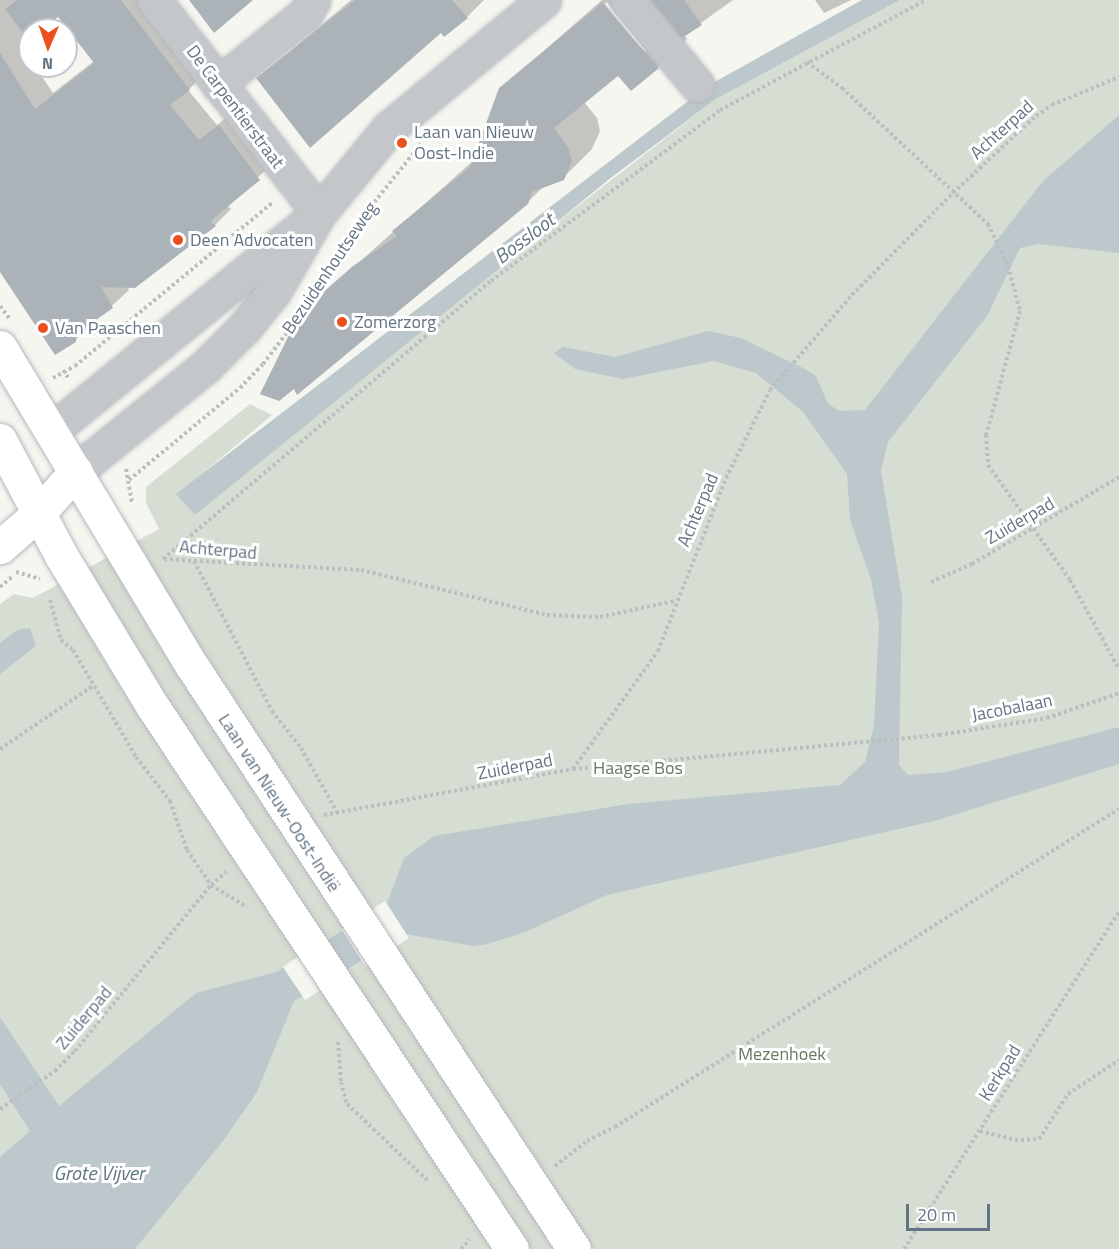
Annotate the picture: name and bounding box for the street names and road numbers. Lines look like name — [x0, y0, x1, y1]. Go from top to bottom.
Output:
street label: De Carpentierstraat — [182, 41, 288, 173]
street label: Achterpad — [966, 96, 1038, 164]
street label: Bezuidenhoutseweg — [278, 198, 382, 338]
street label: Achterpad — [673, 470, 723, 550]
street label: Zuiderpad — [982, 493, 1058, 549]
street label: Achterpad — [178, 536, 258, 564]
street label: Jacobalaan — [970, 690, 1054, 726]
street label: Laan van Nieuw-Oost-Indië — [213, 710, 345, 896]
street label: Zuiderpad — [476, 749, 554, 785]
street label: Zuiderpad — [51, 982, 117, 1054]
street label: Kerkpad — [974, 1041, 1026, 1105]

